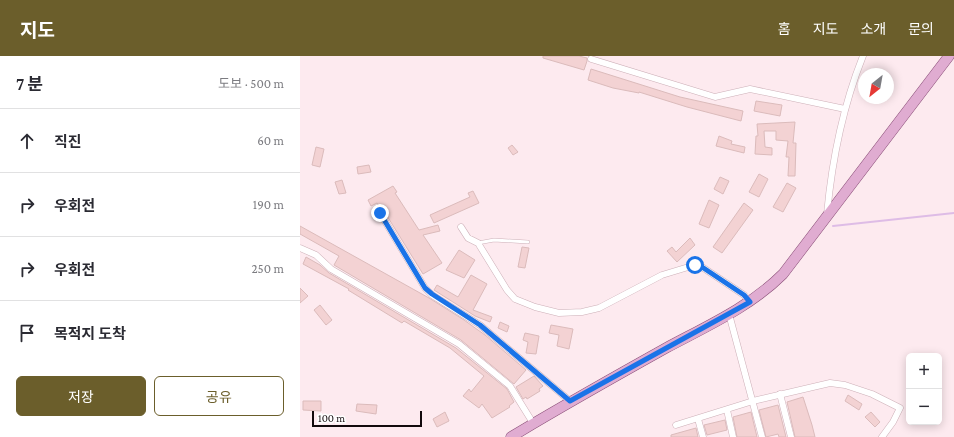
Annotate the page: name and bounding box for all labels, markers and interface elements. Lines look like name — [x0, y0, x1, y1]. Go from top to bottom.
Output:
text: 지도 — [20, 20, 55, 41]
text: 홈 — [778, 21, 791, 37]
text: 지도 — [813, 21, 838, 37]
text: 소개 — [860, 21, 886, 37]
text: 문의 — [908, 21, 934, 37]
north arrow — [858, 68, 894, 104]
text: 7 분 — [16, 75, 43, 94]
text: 도보 · 500 m — [218, 76, 284, 91]
icon: ahead — [16, 130, 38, 152]
text: 60 m — [257, 133, 284, 148]
text: 직진 — [54, 134, 82, 150]
icon: right — [16, 194, 38, 216]
text: 190 m — [253, 197, 284, 212]
text: 우회전 — [54, 198, 95, 214]
route end — [371, 204, 389, 222]
route start — [686, 256, 704, 274]
icon: right — [16, 258, 38, 280]
text: 250 m — [251, 261, 284, 276]
text: 우회전 — [54, 262, 95, 278]
icon: arrive — [16, 322, 38, 344]
text: 목적지 도착 — [54, 326, 126, 342]
map controls — [906, 353, 942, 425]
button: + — [906, 353, 942, 389]
button: 저장 — [16, 376, 146, 416]
button: 공유 — [154, 376, 284, 416]
button: − — [906, 389, 942, 425]
scale bar — [312, 409, 422, 428]
text: 100 m — [318, 412, 345, 424]

